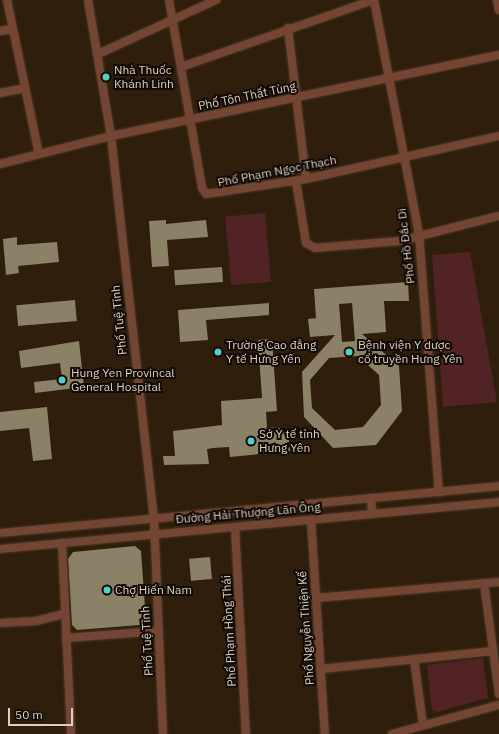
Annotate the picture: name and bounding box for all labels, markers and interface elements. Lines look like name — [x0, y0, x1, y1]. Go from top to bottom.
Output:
place label: Nhà Thuốc Khánh Linh — [114, 63, 174, 91]
marker: Nhà Thuốc Khánh Linh — [101, 72, 111, 82]
street label: Phố Tôn Thất Tùng — [197, 79, 297, 113]
street label: Phố Phạm Ngọc Thạch — [216, 152, 338, 190]
street label: Phố Hồ Đắc Di — [394, 207, 418, 285]
street label: Phố Tuệ Tĩnh — [108, 284, 130, 356]
place label: Trường Cao đẳng Y tế Hưng Yên — [226, 338, 316, 366]
place label: Bệnh viện Y dược cổ truyền Hưng Yên — [358, 338, 462, 366]
marker: Bệnh viện Y dược cổ truyền Hưng Yên — [343, 346, 355, 358]
marker: Trường Cao đẳng Y tế Hưng Yên — [213, 347, 223, 357]
place label: Hung Yen Provincal General Hospital — [71, 366, 175, 394]
marker: Hung Yen Provincal General Hospital — [56, 374, 68, 386]
place label: Sở Y tế tỉnh Hưng Yên — [259, 427, 320, 455]
marker: Sở Y tế tỉnh Hưng Yên — [246, 436, 256, 446]
street label: Đường Hải Thượng Lãn Ông — [175, 499, 321, 527]
street label: Phố Nguyễn Thiện Kế — [295, 571, 317, 685]
street label: Phố Phạm Hồng Thái — [219, 575, 239, 687]
place label: Chợ Hiến Nam — [115, 583, 192, 597]
marker: Chợ Hiến Nam — [102, 585, 112, 595]
street label: Phố Tuệ Tĩnh — [138, 606, 156, 676]
scale bar — [10, 700, 75, 726]
text: 50 m — [15, 707, 43, 722]

